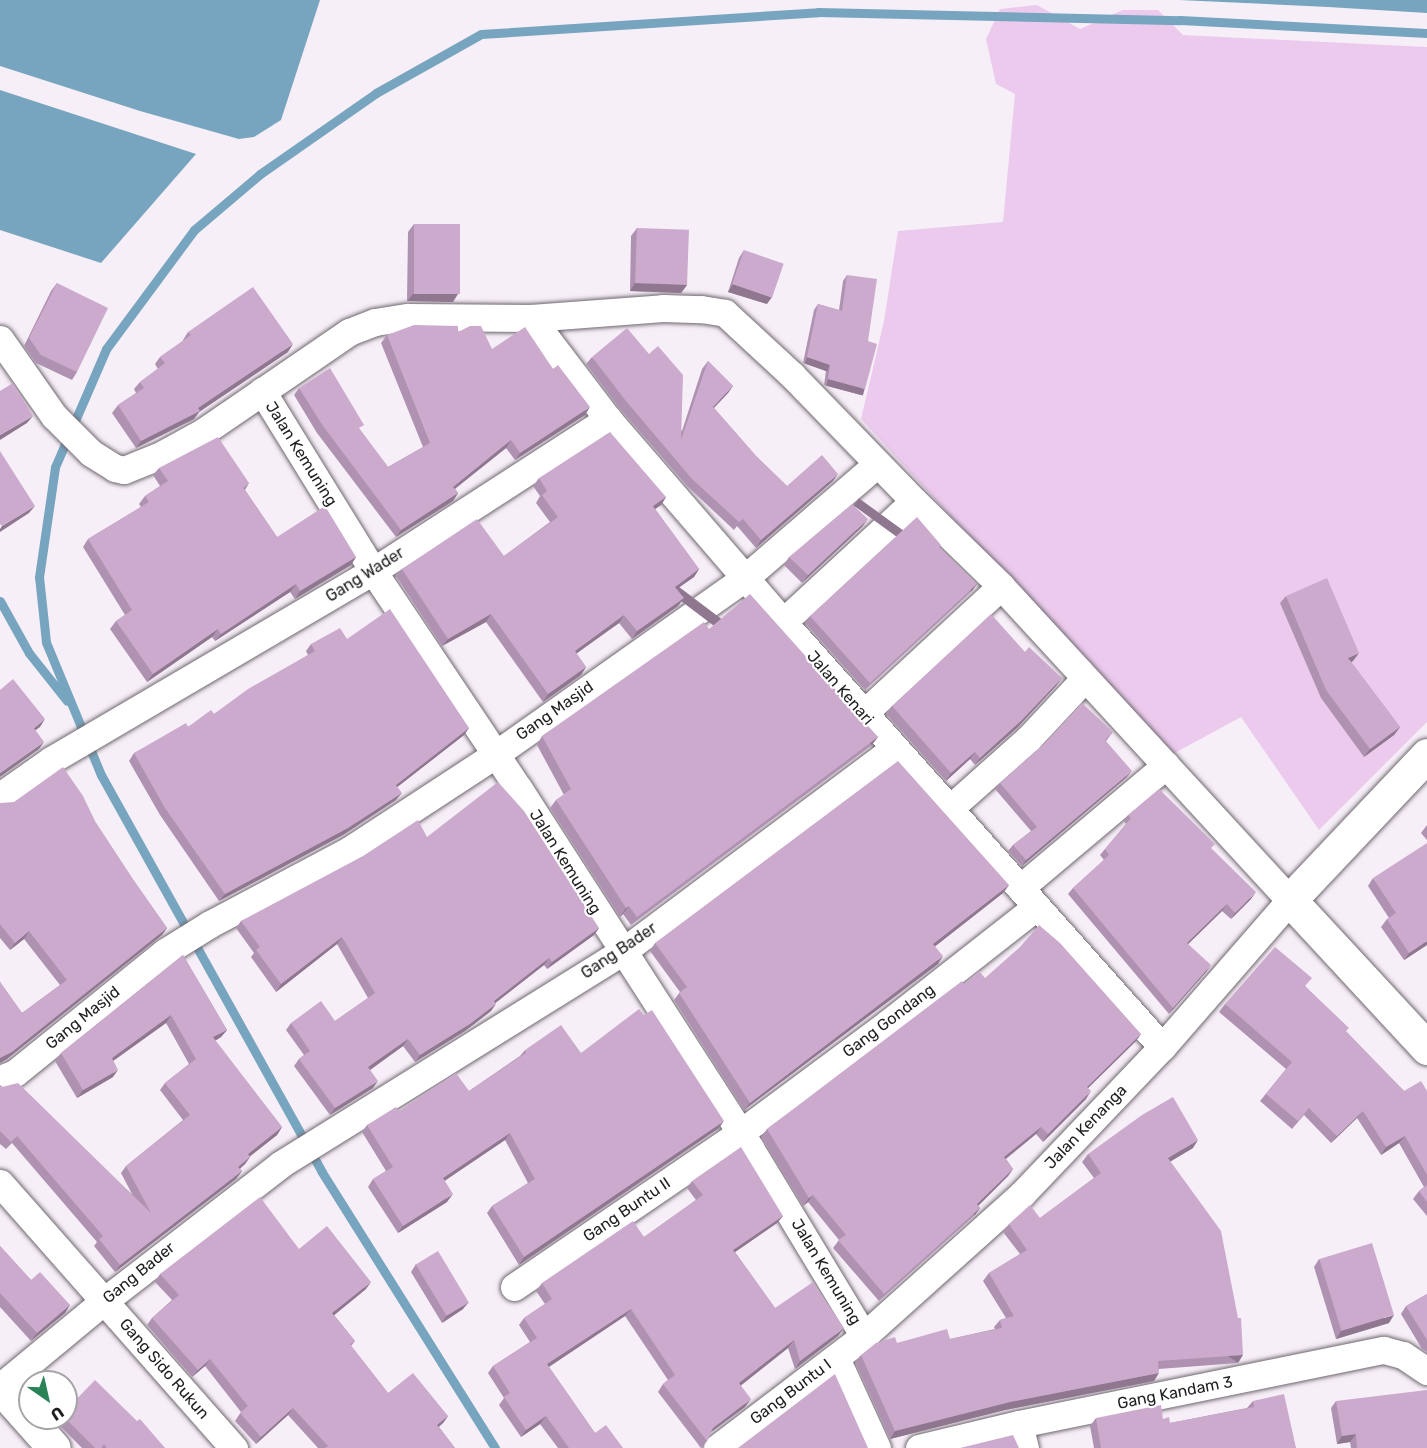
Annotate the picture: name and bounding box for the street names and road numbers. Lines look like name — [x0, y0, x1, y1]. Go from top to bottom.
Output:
street label: Jalan Kemuning — [261, 398, 341, 510]
street label: Gang Wader — [322, 543, 408, 607]
street label: Jalan Kenari — [803, 647, 877, 729]
street label: Gang Masjid — [513, 677, 597, 745]
street label: Jalan Kemuning — [525, 806, 605, 918]
street label: Gang Bader — [578, 919, 660, 983]
street label: Gang Gondang — [839, 980, 939, 1062]
street label: Gang Masjid — [42, 982, 124, 1054]
street label: Jalan Kenanga — [1041, 1081, 1131, 1173]
street label: Gang Buntu II — [580, 1174, 674, 1246]
street label: Jalan Kemuning — [787, 1216, 865, 1328]
street label: Gang Bader — [99, 1238, 179, 1308]
street label: Gang Sido Rukun — [115, 1315, 213, 1423]
street label: Gang Buntu I — [746, 1355, 836, 1429]
street label: Gang Kandam 3 — [1116, 1372, 1234, 1414]

